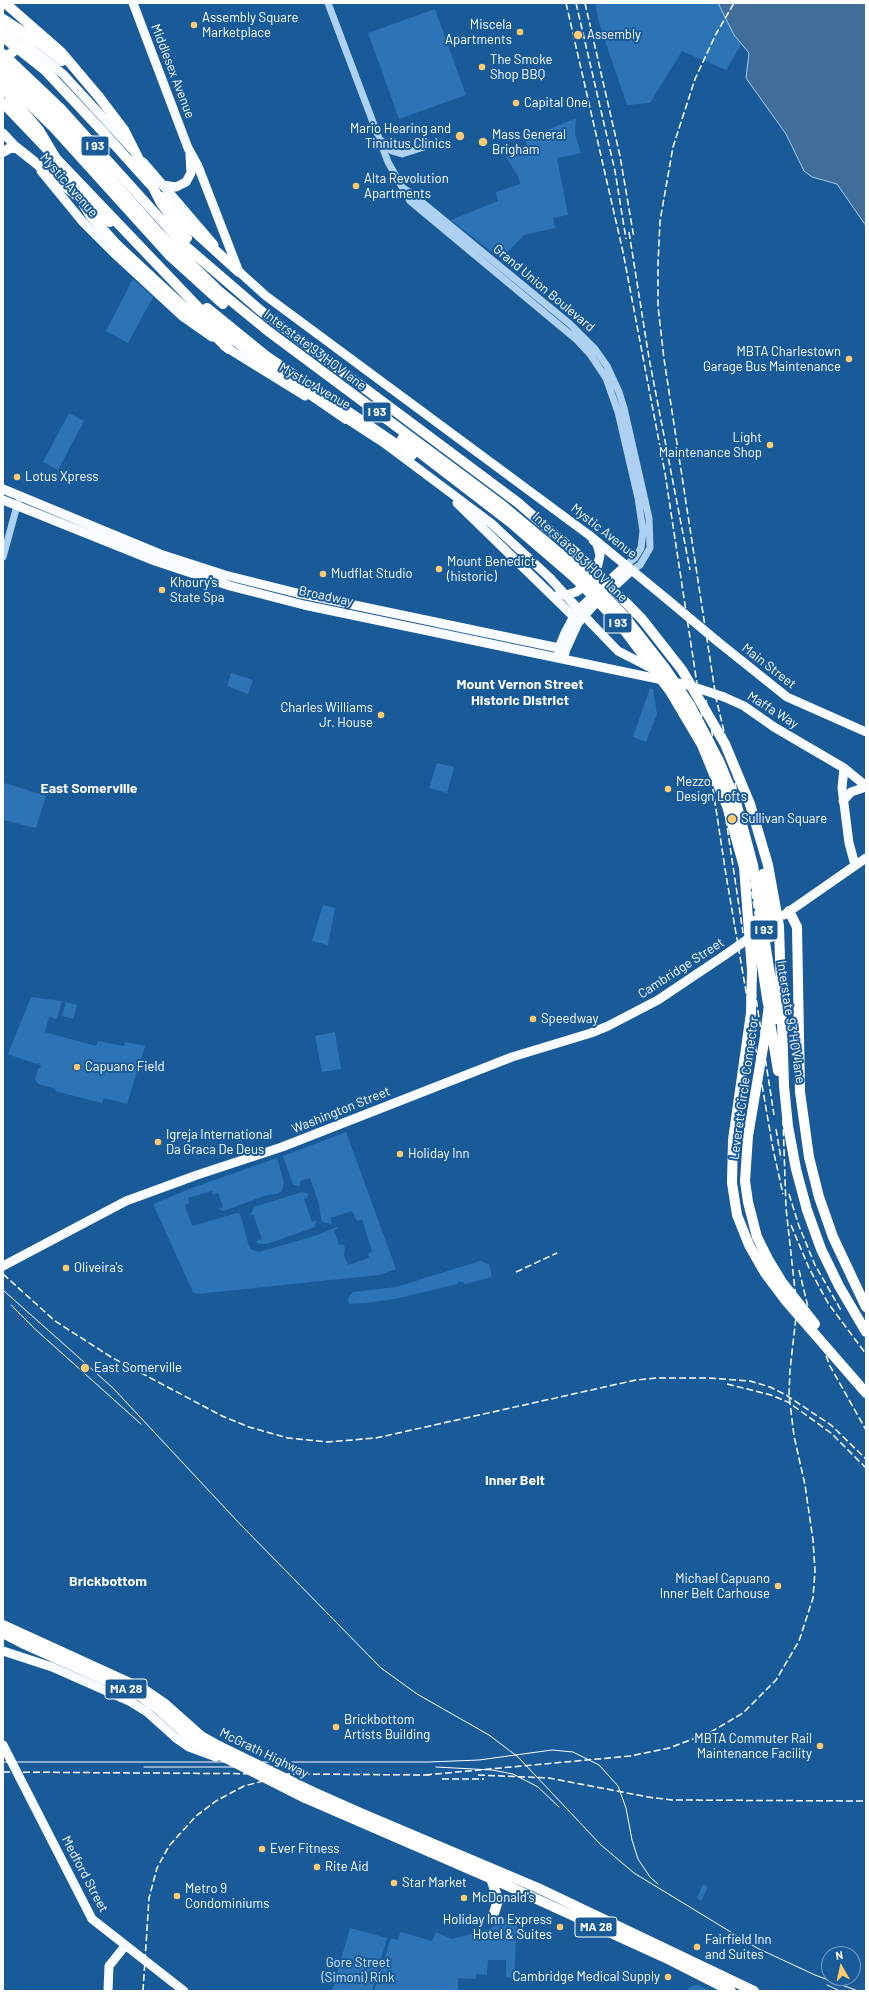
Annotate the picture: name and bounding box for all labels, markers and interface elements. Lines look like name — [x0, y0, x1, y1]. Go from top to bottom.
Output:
place label: Assembly Square Marketplace — [202, 10, 299, 41]
place label: Miscela Apartments — [445, 17, 512, 48]
marker: Assembly Square Marketplace — [189, 20, 199, 30]
street label: Middlesex Avenue — [148, 22, 198, 120]
marker: Miscela Apartments — [515, 27, 525, 37]
place label: Assembly — [587, 27, 641, 43]
marker: Assembly — [572, 29, 584, 41]
place label: The Smoke Shop BBQ — [490, 52, 552, 83]
marker: The Smoke Shop BBQ — [477, 62, 487, 72]
place label: Capital One — [524, 95, 588, 111]
marker: Capital One — [511, 98, 521, 108]
place label: Mario Hearing and Tinnitus Clinics — [350, 121, 451, 152]
place label: Mass General Brigham — [492, 127, 566, 158]
marker: Mario Hearing and Tinnitus Clinics — [454, 130, 466, 142]
road number: I 93 — [81, 136, 109, 156]
marker: Mass General Brigham — [477, 136, 489, 148]
street label: Mystic Avenue — [37, 150, 101, 220]
place label: Alta Revolution Apartments — [364, 171, 449, 202]
marker: Alta Revolution Apartments — [351, 181, 361, 191]
street label: Grand Union Boulevard — [490, 241, 598, 335]
street label: Interstate 93 HOV lane — [261, 306, 369, 394]
place label: MBTA Charlestown Garage Bus Maintenance — [703, 344, 841, 375]
marker: MBTA Charlestown Garage Bus Maintenance — [844, 354, 854, 364]
street label: Mystic Avenue — [277, 359, 353, 413]
road number: I 93 — [363, 402, 391, 422]
place label: Light Maintenance Shop — [659, 430, 762, 461]
marker: Light Maintenance Shop — [765, 440, 775, 450]
place label: Lotus Xpress — [25, 469, 99, 485]
marker: Lotus Xpress — [12, 472, 22, 482]
street label: Mystic Avenue — [568, 500, 640, 562]
street label: Interstate 93 HOV lane — [529, 509, 631, 605]
place label: Mount Benedict (historic) — [447, 554, 536, 585]
marker: Mount Benedict (historic) — [434, 564, 444, 574]
place label: Mudflat Studio — [331, 566, 413, 582]
marker: Mudflat Studio — [318, 569, 328, 579]
place label: Khoury's State Spa — [170, 575, 224, 606]
street label: Broadway — [297, 583, 355, 609]
marker: Khoury's State Spa — [157, 585, 167, 595]
road number: I 93 — [604, 613, 632, 633]
street label: Main Street — [739, 640, 799, 692]
district label: Mount Vernon Street Historic District — [456, 676, 584, 708]
street label: Maffa Way — [744, 688, 802, 732]
place label: Charles Williams Jr. House — [280, 700, 373, 731]
marker: Charles Williams Jr. House — [376, 710, 386, 720]
place label: Mezzo Design Lofts — [676, 774, 747, 805]
district label: East Somerville — [41, 780, 137, 796]
marker: Mezzo Design Lofts — [663, 784, 673, 794]
place label: Sullivan Square — [741, 811, 827, 827]
marker: Sullivan Square — [726, 813, 738, 825]
road number: I 93 — [750, 920, 778, 940]
street label: Cambridge Street — [635, 934, 727, 1002]
street label: Interstate 93 HOV lane — [774, 959, 808, 1085]
place label: Speedway — [541, 1011, 598, 1027]
marker: Speedway — [528, 1014, 538, 1024]
street label: Leverett Circle Connector — [726, 1015, 762, 1161]
place label: Capuano Field — [85, 1059, 165, 1075]
marker: Capuano Field — [72, 1062, 82, 1072]
street label: Washington Street — [290, 1083, 392, 1137]
place label: Igreja International Da Graca De Deus — [166, 1127, 272, 1158]
marker: Igreja International Da Graca De Deus — [153, 1137, 163, 1147]
place label: Holiday Inn — [408, 1146, 470, 1162]
marker: Holiday Inn — [395, 1149, 405, 1159]
place label: Oliveira's — [74, 1260, 123, 1276]
marker: Oliveira's — [61, 1263, 71, 1273]
place label: East Somerville — [94, 1360, 182, 1376]
marker: East Somerville — [79, 1362, 91, 1374]
district label: Inner Belt — [485, 1472, 545, 1488]
place label: Michael Capuano Inner Belt Carhouse — [660, 1571, 770, 1602]
district label: Brickbottom — [69, 1573, 147, 1589]
marker: Michael Capuano Inner Belt Carhouse — [773, 1581, 783, 1591]
road number: MA 28 — [105, 1679, 147, 1699]
place label: Brickbottom Artists Building — [344, 1712, 430, 1743]
marker: Brickbottom Artists Building — [331, 1722, 341, 1732]
street label: McGrath Highway — [217, 1725, 311, 1781]
place label: MBTA Commuter Rail Maintenance Facility — [694, 1731, 812, 1762]
marker: MBTA Commuter Rail Maintenance Facility — [815, 1741, 825, 1751]
street label: Medford Street — [58, 1833, 112, 1915]
place label: Ever Fitness — [270, 1841, 340, 1857]
marker: Ever Fitness — [257, 1844, 267, 1854]
place label: Rite Aid — [325, 1859, 369, 1875]
marker: Rite Aid — [312, 1862, 322, 1872]
place label: Star Market — [402, 1875, 467, 1891]
marker: Star Market — [389, 1878, 399, 1888]
place label: Metro 9 Condominiums — [185, 1881, 269, 1912]
place label: McDonald's — [472, 1890, 535, 1906]
marker: Metro 9 Condominiums — [172, 1891, 182, 1901]
marker: McDonald's — [459, 1893, 469, 1903]
place label: Holiday Inn Express Hotel & Suites — [443, 1912, 552, 1943]
road number: MA 28 — [575, 1917, 617, 1937]
marker: Holiday Inn Express Hotel & Suites — [555, 1922, 565, 1932]
place label: Fairfield Inn and Suites — [705, 1932, 772, 1963]
marker: Fairfield Inn and Suites — [692, 1942, 702, 1952]
north arrow — [821, 1946, 861, 1986]
text: N — [835, 1948, 844, 1962]
park label: Gore Street (Simoni) Rink — [321, 1955, 395, 1986]
place label: Cambridge Medical Supply — [513, 1969, 660, 1985]
marker: Cambridge Medical Supply — [663, 1972, 673, 1982]

